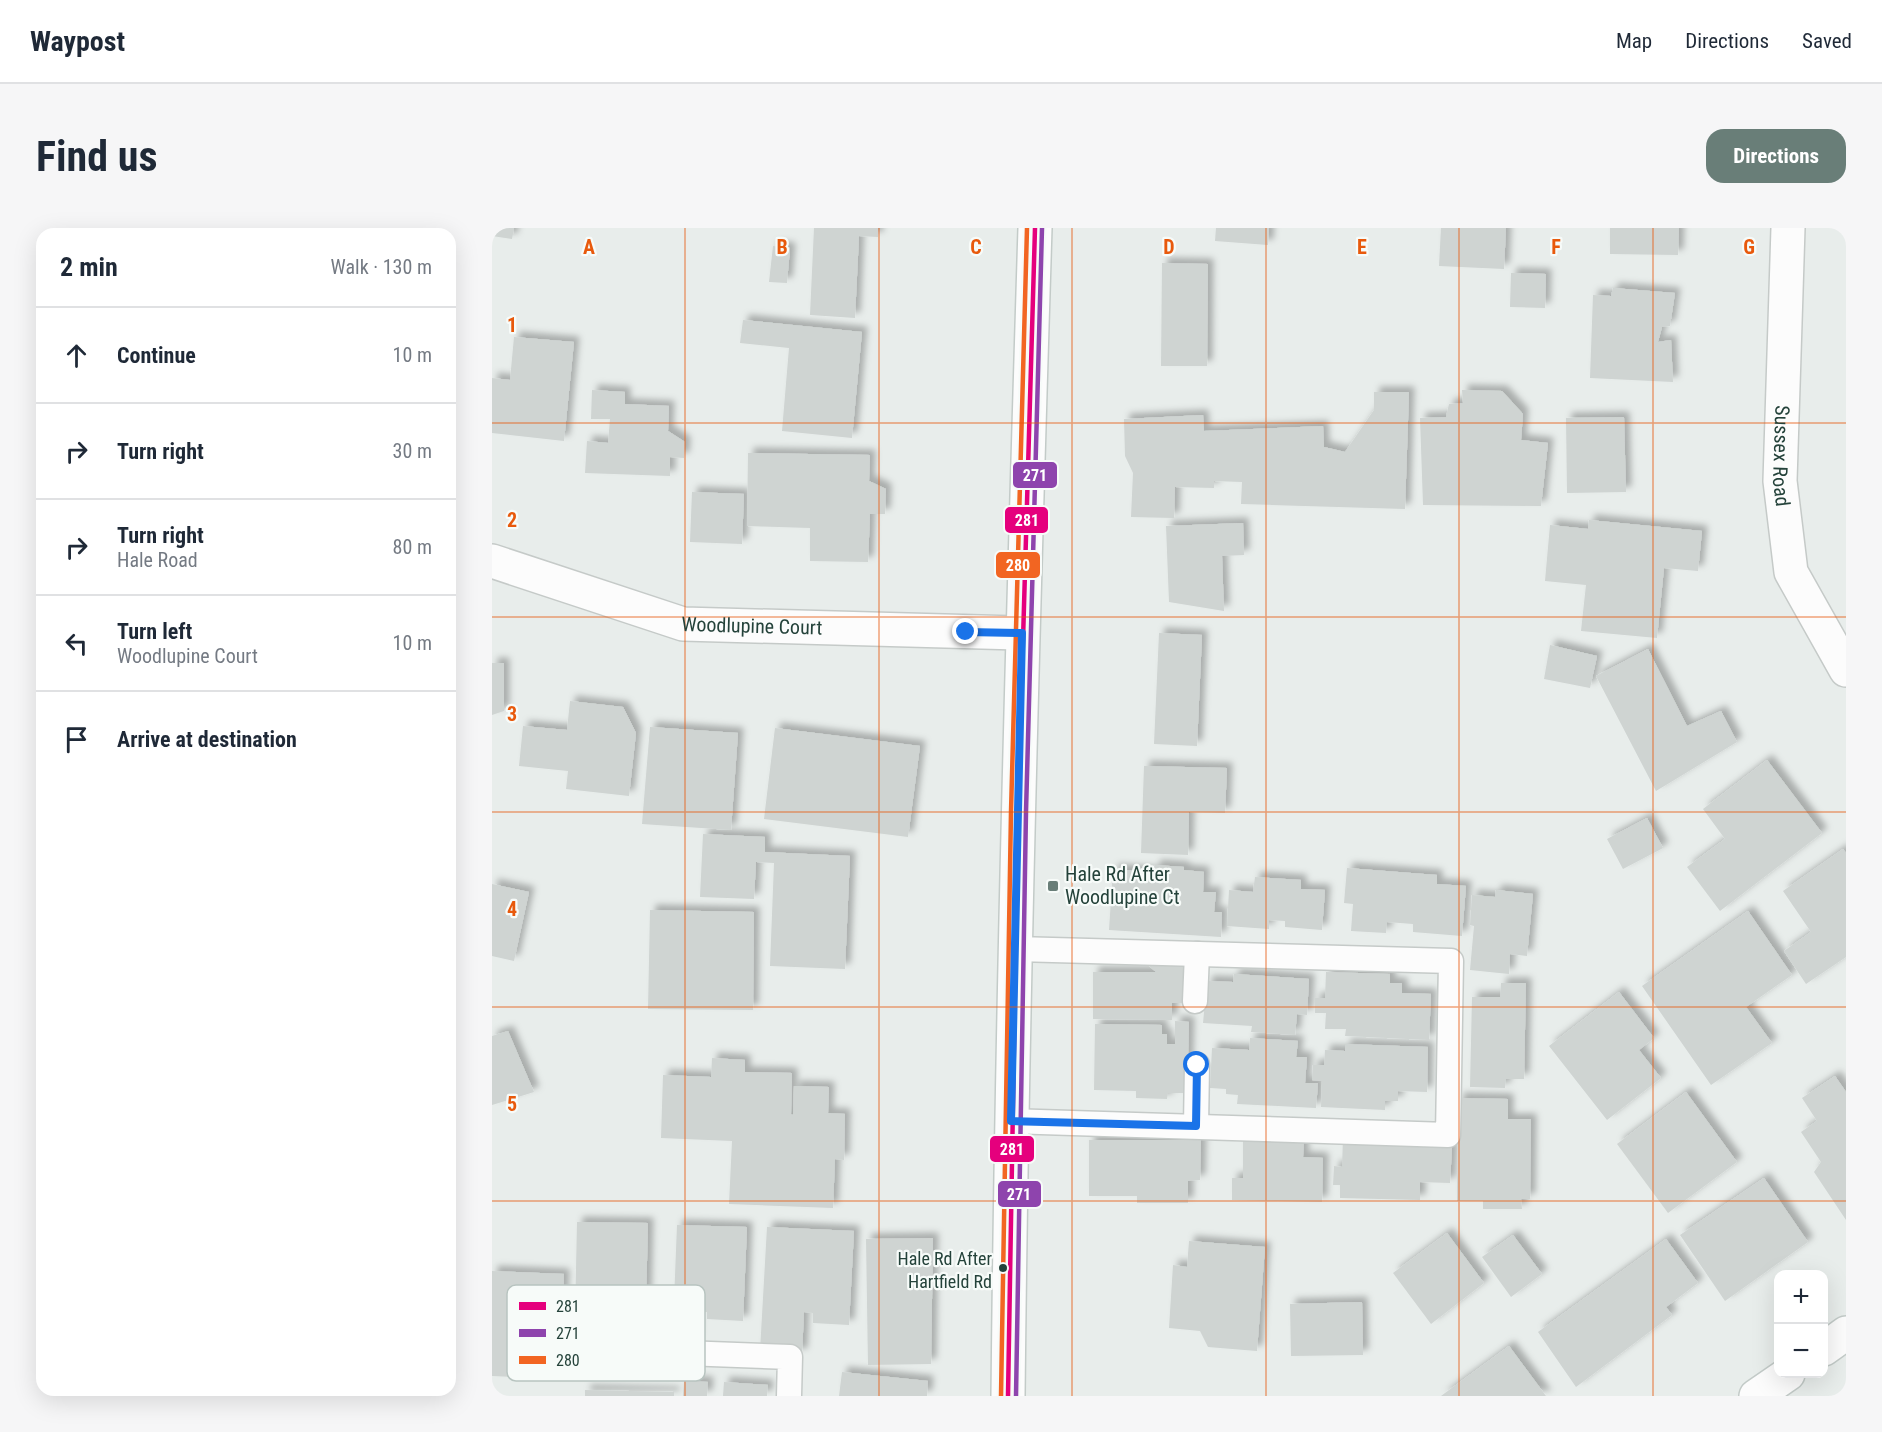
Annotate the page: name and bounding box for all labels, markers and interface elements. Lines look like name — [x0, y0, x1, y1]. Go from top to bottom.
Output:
text: Waypost — [30, 25, 125, 58]
text: Map — [1616, 29, 1652, 53]
text: Directions — [1685, 29, 1769, 53]
text: Saved — [1802, 29, 1852, 53]
button: Directions — [1706, 129, 1846, 183]
text: Find us — [36, 132, 157, 181]
text: A — [583, 235, 595, 259]
text: B — [776, 235, 788, 259]
text: C — [970, 235, 982, 259]
text: D — [1163, 235, 1175, 259]
text: E — [1357, 235, 1367, 259]
text: F — [1551, 235, 1561, 259]
text: G — [1743, 235, 1755, 259]
text: 2 min — [60, 252, 118, 282]
text: Walk · 130 m — [331, 255, 432, 279]
text: 1 — [507, 313, 517, 337]
icon: ahead — [60, 339, 93, 372]
text: Continue — [117, 343, 196, 368]
text: 10 m — [393, 343, 432, 367]
street label: Sussex Road — [1768, 405, 1795, 508]
icon: right — [60, 435, 93, 468]
text: Turn right — [117, 439, 204, 464]
text: 30 m — [393, 439, 432, 463]
line badge: 271 — [1012, 461, 1058, 489]
text: 271 — [1023, 466, 1047, 485]
line badge: 281 — [1004, 506, 1049, 534]
text: 2 — [507, 508, 517, 532]
text: 281 — [1015, 511, 1039, 530]
text: Turn right — [117, 523, 204, 548]
icon: right — [60, 531, 93, 564]
text: 80 m — [393, 535, 432, 559]
text: Hale Road — [117, 548, 198, 572]
line badge: 280 — [995, 551, 1041, 579]
text: 280 — [1006, 556, 1030, 575]
street label: Woodlupine Court — [681, 612, 823, 640]
route end — [952, 618, 978, 644]
text: Turn left — [117, 619, 192, 644]
icon: left — [60, 627, 93, 660]
text: 10 m — [393, 631, 432, 655]
text: Woodlupine Court — [117, 644, 258, 668]
text: 3 — [507, 702, 517, 726]
icon: arrive — [60, 723, 93, 756]
text: Arrive at destination — [117, 727, 297, 752]
place label: Hale Rd After Woodlupine Ct — [1065, 862, 1180, 909]
marker: Hale Rd After Woodlupine Ct — [1046, 879, 1060, 893]
text: 4 — [507, 897, 517, 921]
route start — [1183, 1051, 1209, 1077]
text: 5 — [507, 1092, 517, 1116]
line badge: 281 — [989, 1135, 1035, 1163]
text: 281 — [1000, 1140, 1024, 1159]
line badge: 271 — [997, 1180, 1042, 1208]
text: 271 — [1007, 1185, 1031, 1204]
place label: Hale Rd After Hartfield Rd — [898, 1248, 993, 1292]
marker: Hale Rd After Hartfield Rd — [997, 1262, 1009, 1274]
map controls — [1774, 1270, 1828, 1378]
button: + — [1774, 1270, 1828, 1324]
legend — [507, 1285, 705, 1381]
text: 281 — [556, 1297, 580, 1316]
text: 271 — [556, 1324, 580, 1343]
button: − — [1774, 1324, 1828, 1378]
text: 280 — [556, 1351, 580, 1370]

